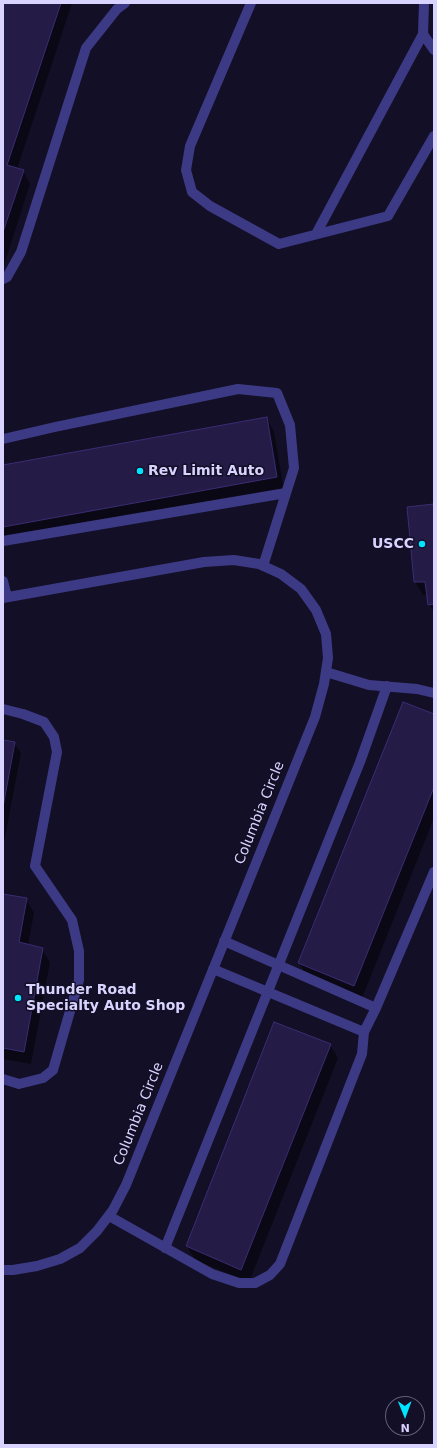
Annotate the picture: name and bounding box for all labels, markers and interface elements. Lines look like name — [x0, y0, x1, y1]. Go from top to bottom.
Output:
place label: Rev Limit Auto — [148, 463, 264, 479]
marker: Rev Limit Auto — [135, 466, 145, 476]
place label: USCC — [372, 536, 414, 552]
marker: USCC — [417, 539, 427, 549]
street label: Columbia Circle — [232, 759, 288, 867]
place label: Thunder Road Specialty Auto Shop — [26, 982, 185, 1014]
marker: Thunder Road Specialty Auto Shop — [13, 993, 23, 1003]
street label: Columbia Circle — [111, 1060, 167, 1168]
north arrow — [385, 1396, 425, 1436]
text: N — [400, 1421, 410, 1434]

